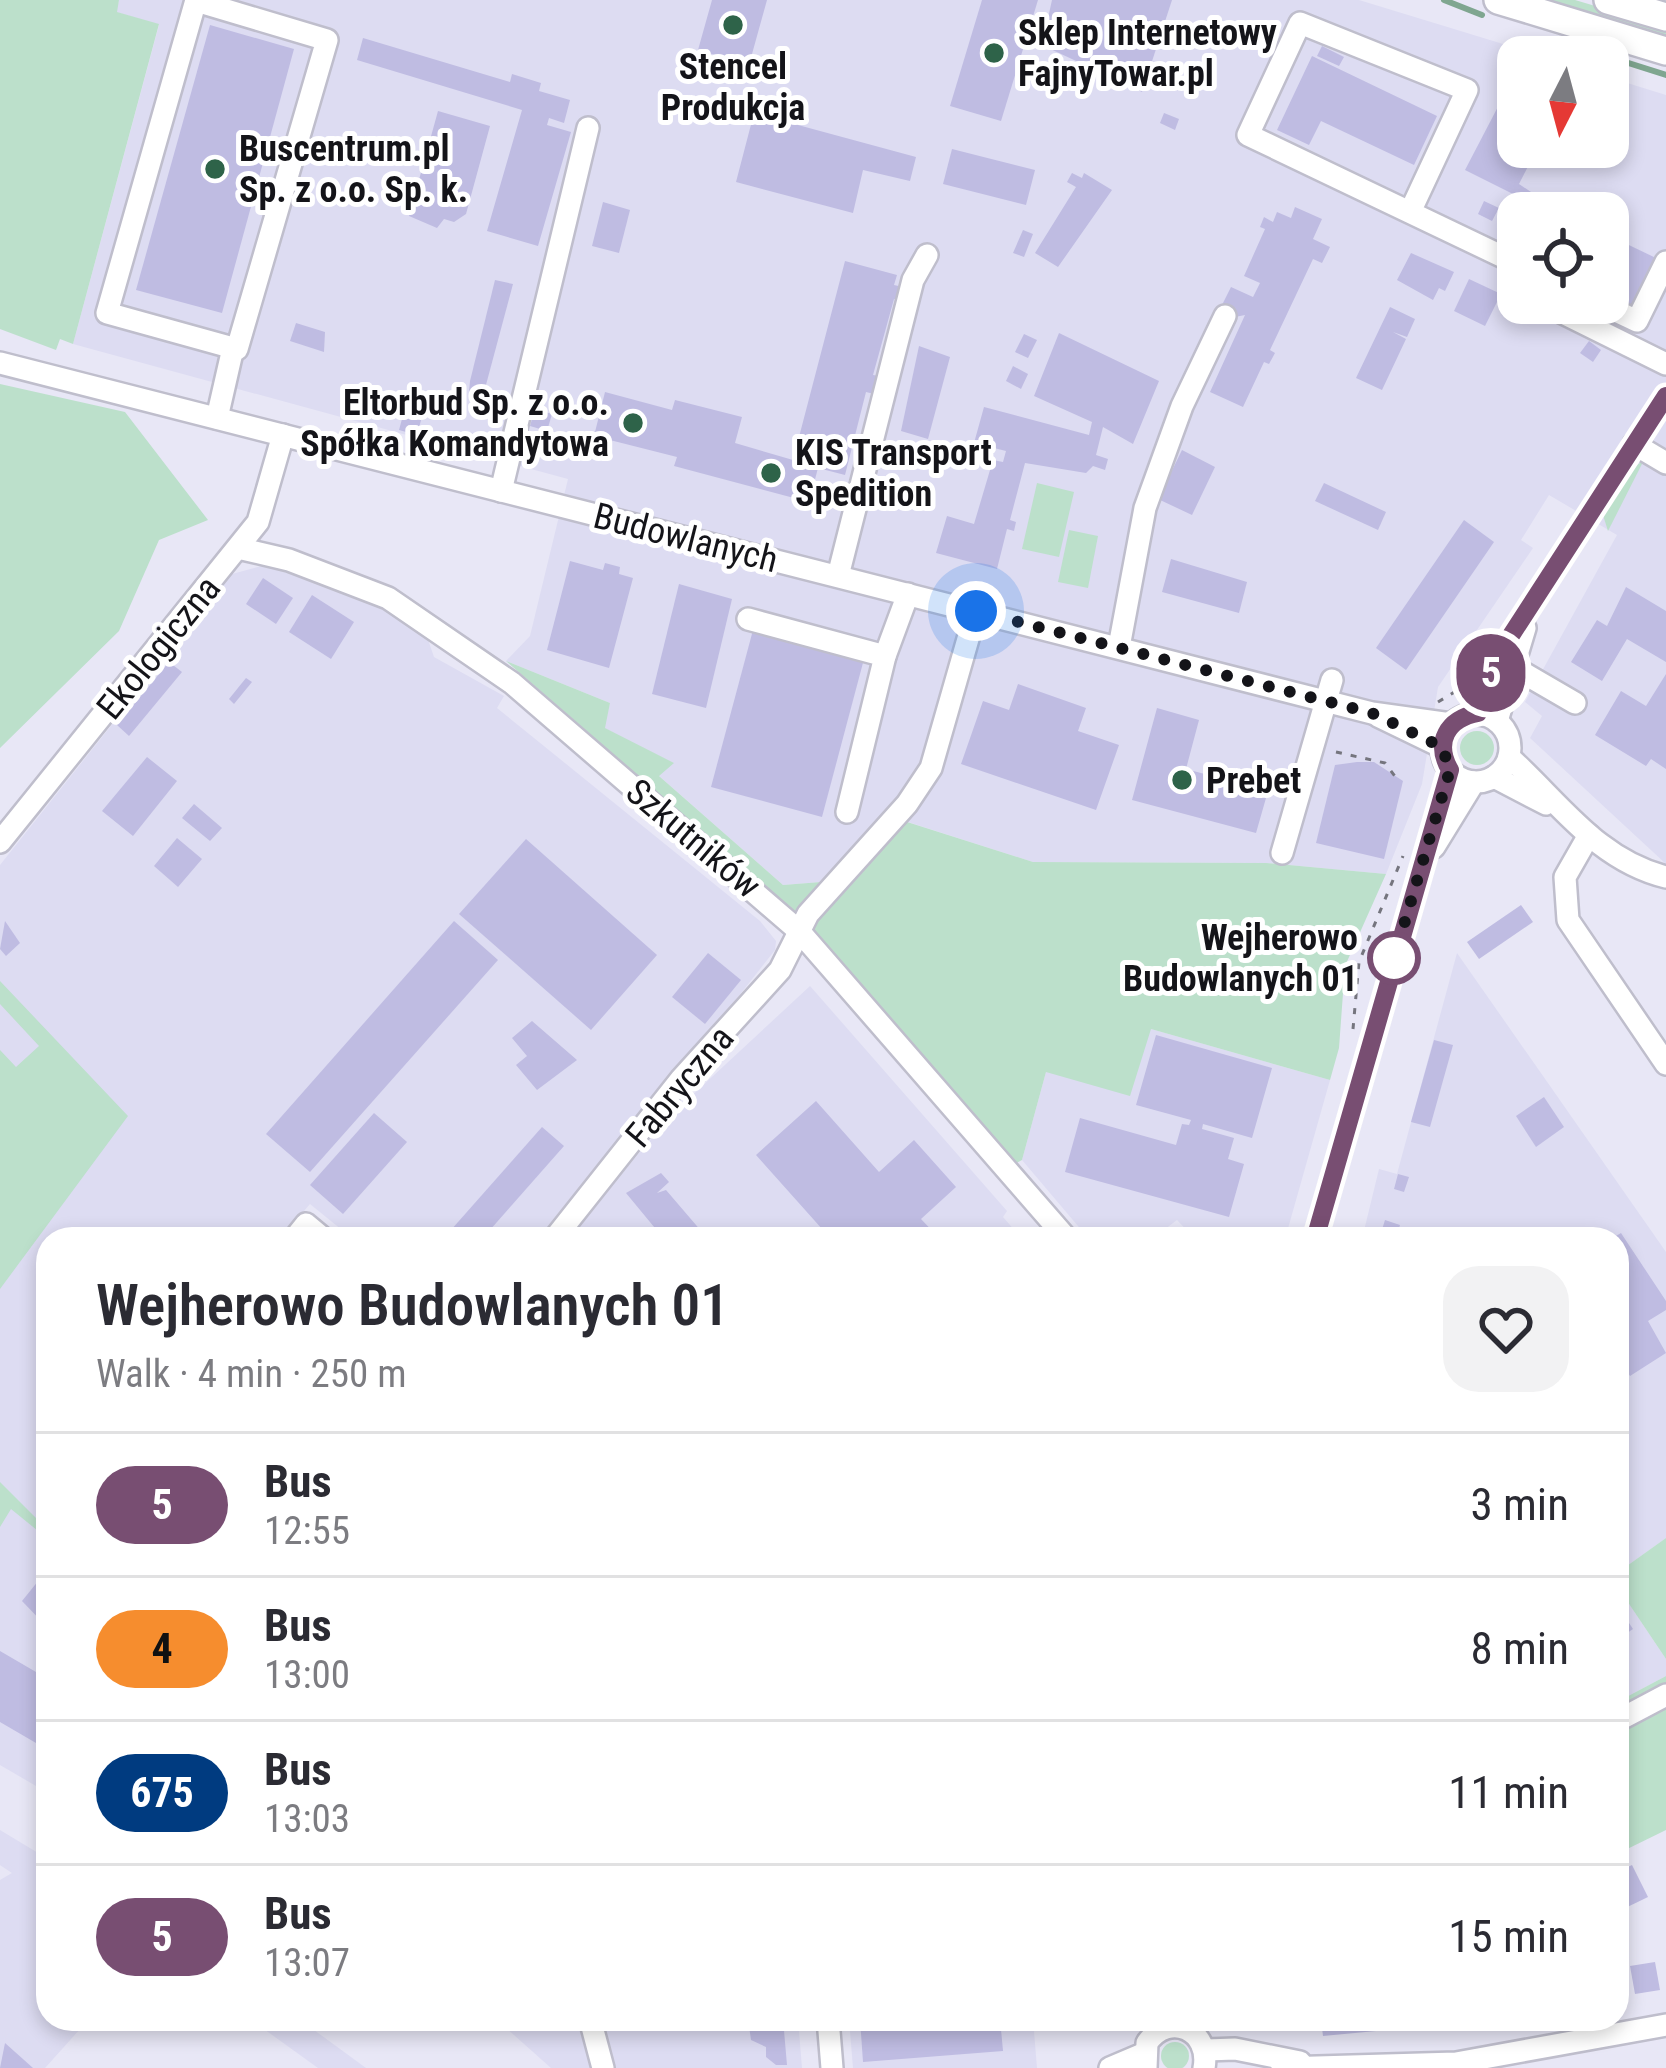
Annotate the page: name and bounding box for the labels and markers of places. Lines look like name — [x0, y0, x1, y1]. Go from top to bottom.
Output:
marker: Stencel Produkcja — [720, 12, 746, 38]
place label: Sklep Internetowy FajnyTowar.pl — [1018, 12, 1277, 95]
marker: Sklep Internetowy FajnyTowar.pl — [981, 40, 1007, 66]
place label: Stencel Produkcja — [661, 46, 805, 129]
place label: Buscentrum.pl Sp. z o.o. Sp. k. — [239, 128, 468, 211]
marker: Buscentrum.pl Sp. z o.o. Sp. k. — [202, 156, 228, 182]
place label: Eltorbud Sp. z o.o. Spółka Komandytowa — [300, 382, 609, 465]
marker: Eltorbud Sp. z o.o. Spółka Komandytowa — [620, 410, 646, 436]
place label: KIS Transport Spedition — [795, 432, 992, 515]
marker: KIS Transport Spedition — [758, 460, 784, 486]
place label: Prebet — [1206, 760, 1301, 802]
marker: Prebet — [1169, 767, 1195, 793]
place label: Wejherowo Budowlanych 01 — [1123, 917, 1358, 1000]
marker: Wejherowo Budowlanych 01 — [1369, 933, 1419, 983]

